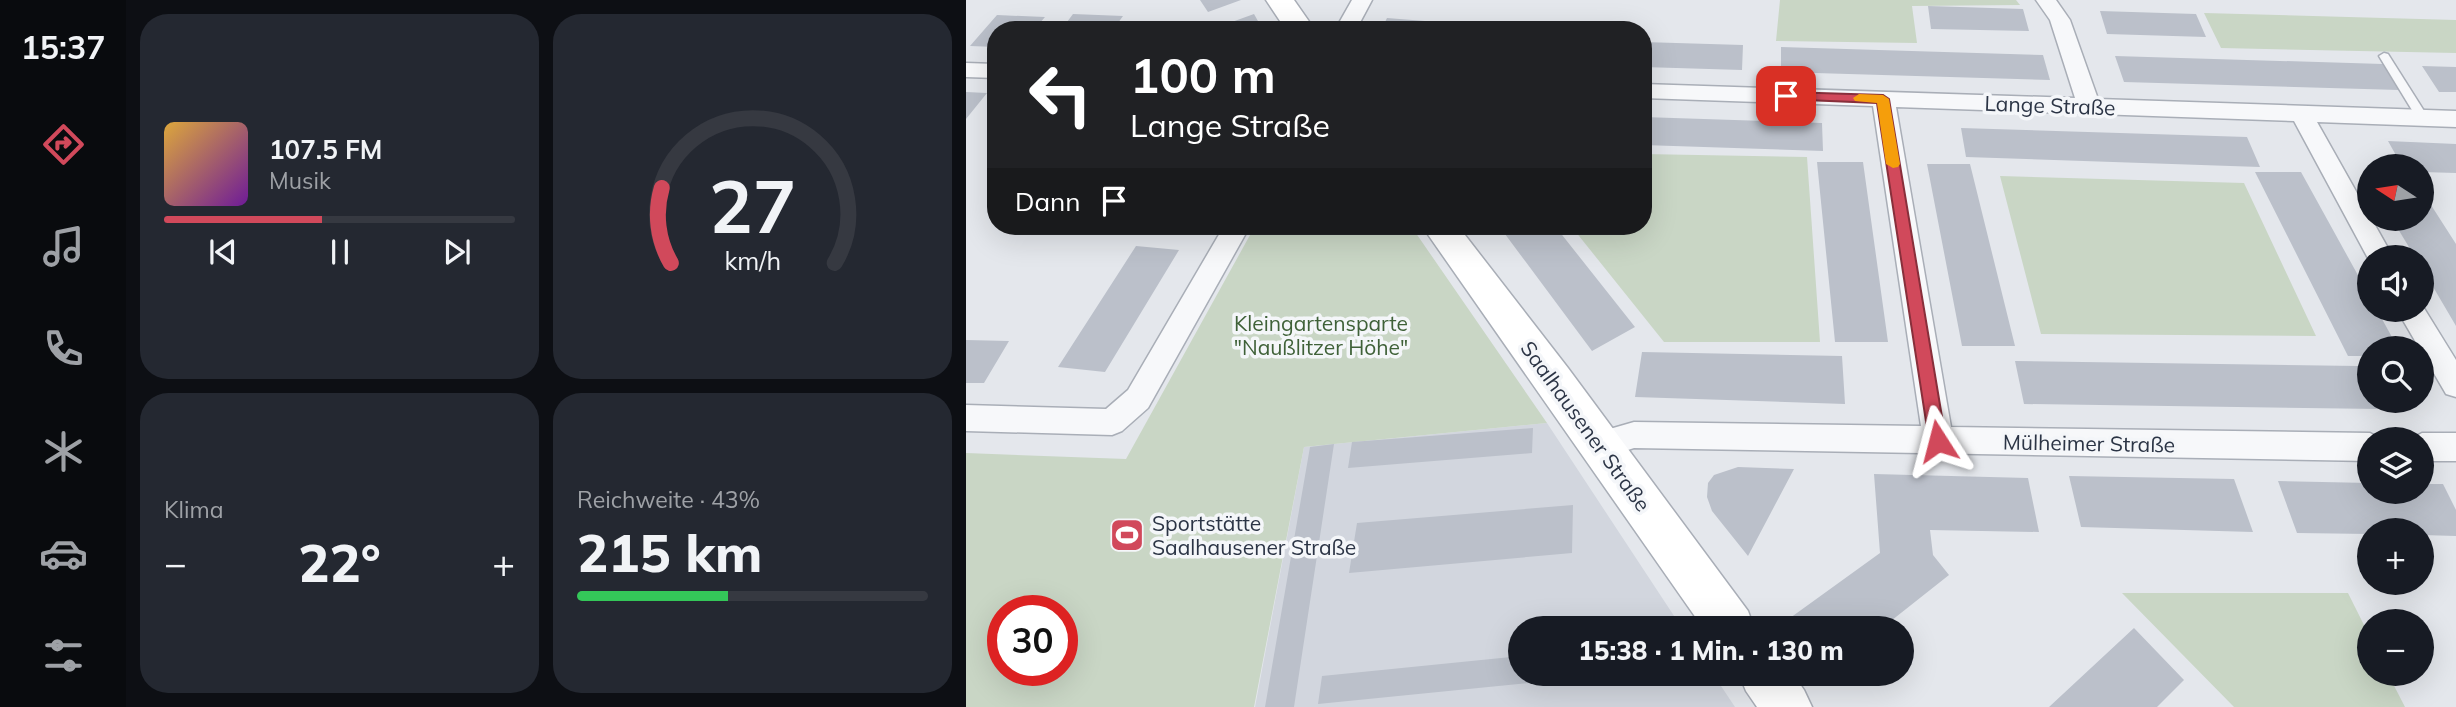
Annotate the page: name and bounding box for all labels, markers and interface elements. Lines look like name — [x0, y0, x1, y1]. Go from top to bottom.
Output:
text: 15:37 — [21, 27, 105, 67]
text: 100 m — [1130, 44, 1276, 105]
icon: left — [1015, 49, 1106, 140]
pin — [1756, 66, 1816, 126]
icon: arrive — [1767, 77, 1805, 115]
street label: Lange Straße — [1984, 90, 2116, 120]
text: Lange Straße — [1130, 105, 1330, 145]
icon: directions — [39, 120, 88, 169]
text: 107.5 FM — [269, 133, 382, 166]
north arrow — [2357, 154, 2434, 231]
map controls — [2357, 154, 2434, 686]
text: 27 — [709, 160, 796, 251]
text: Musik — [269, 166, 331, 195]
icon: arrive — [1095, 182, 1133, 220]
text: Dann — [1015, 185, 1081, 218]
icon: music — [39, 222, 88, 271]
icon: previous — [204, 233, 242, 271]
icon: pause — [321, 233, 359, 271]
icon: next — [438, 233, 476, 271]
text: km/h — [724, 245, 781, 276]
button: sound — [2357, 245, 2434, 322]
park label: Kleingartensparte "Naußlitzer Höhe" — [1234, 310, 1408, 360]
icon: phone — [39, 324, 88, 373]
street label: Saalhausener Straße — [1515, 336, 1657, 516]
button: search — [2357, 336, 2434, 413]
position arrow — [1901, 404, 1975, 478]
icon: climate — [39, 427, 88, 476]
button: layers — [2357, 427, 2434, 504]
street label: Mülheimer Straße — [2003, 429, 2175, 457]
text: Reichweite · 43% — [577, 485, 760, 514]
text: Klima — [164, 495, 224, 524]
place label: Sportstätte Saalhausener Straße — [1152, 510, 1356, 560]
sports icon: Sportstätte Saalhausener Straße — [1108, 516, 1146, 554]
button: + — [2357, 518, 2434, 595]
text: 215 km — [577, 520, 762, 585]
icon: car — [39, 529, 88, 578]
text: 22° — [298, 530, 381, 595]
text: − — [164, 539, 187, 587]
text: + — [492, 539, 515, 587]
speed limit sign: 30 — [987, 595, 1078, 686]
button: − — [2357, 609, 2434, 686]
icon: filters — [39, 631, 88, 680]
text: 15:38 · 1 Min. · 130 m — [1578, 634, 1844, 667]

